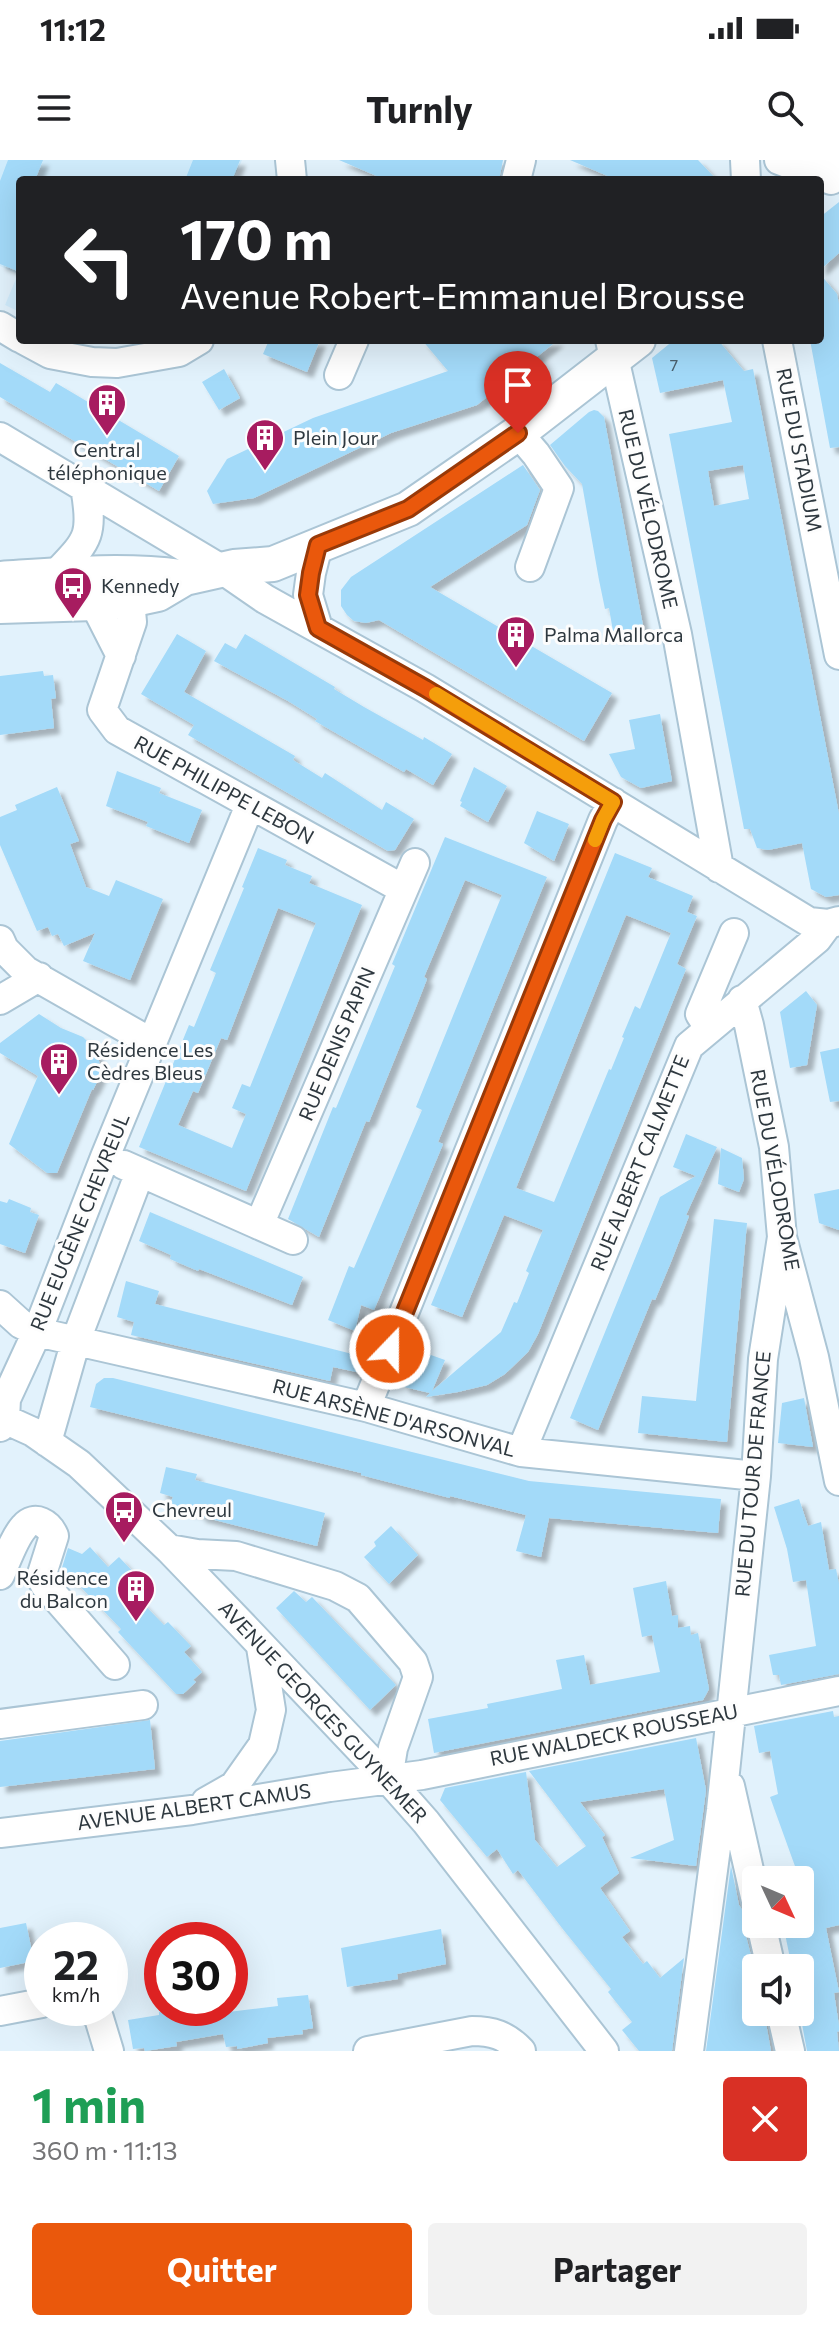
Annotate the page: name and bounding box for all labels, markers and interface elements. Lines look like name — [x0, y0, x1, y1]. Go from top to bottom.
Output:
text: 11:12 — [40, 10, 106, 47]
icon: menu — [32, 86, 76, 130]
text: Turnly — [366, 86, 473, 130]
icon: search — [763, 86, 807, 130]
text: 170 m — [180, 203, 333, 272]
icon: left — [48, 208, 152, 312]
text: Avenue Robert-Emmanuel Brousse — [180, 272, 745, 316]
pin — [484, 351, 552, 433]
house number: 7 — [670, 355, 678, 374]
icon: arrive — [496, 363, 540, 407]
street label: RUE DU STADIUM — [772, 366, 828, 534]
building icon: Central téléphonique — [86, 382, 128, 437]
street label: RUE DU VÉLODROME — [614, 407, 684, 611]
building icon: Plein Jour — [244, 417, 286, 472]
place label: Plein Jour — [293, 425, 379, 449]
place label: Central téléphonique — [47, 437, 167, 484]
bus stop icon: Kennedy — [52, 565, 94, 620]
place label: Kennedy — [101, 573, 180, 597]
building icon: Palma Mallorca — [495, 614, 537, 669]
place label: Palma Mallorca — [544, 622, 683, 646]
street label: RUE PHILIPPE LEBON — [130, 730, 319, 849]
street label: RUE DENIS PAPIN — [293, 963, 379, 1124]
place label: Résidence Les Cèdres Bleus — [87, 1037, 213, 1084]
building icon: Résidence Les Cèdres Bleus — [38, 1041, 80, 1096]
street label: RUE ALBERT CALMETTE — [585, 1051, 693, 1274]
street label: RUE DU VÉLODROME — [746, 1067, 806, 1273]
street label: RUE EUGÈNE CHEVREUL — [24, 1109, 134, 1334]
position arrow — [348, 1307, 432, 1391]
street label: RUE DU TOUR DE FRANCE — [729, 1350, 775, 1598]
street label: RUE ARSÈNE D'ARSONVAL — [270, 1373, 518, 1461]
bus stop icon: Chevreul — [103, 1489, 145, 1544]
place label: Chevreul — [152, 1497, 232, 1521]
place label: Résidence du Balcon — [16, 1565, 108, 1612]
building icon: Résidence du Balcon — [115, 1568, 157, 1623]
street label: AVENUE GEORGES GUYNEMER — [214, 1595, 433, 1827]
street label: RUE WALDECK ROUSSEAU — [488, 1698, 740, 1770]
street label: AVENUE ALBERT CAMUS — [75, 1778, 312, 1834]
north arrow — [742, 1866, 814, 1938]
map controls — [742, 1866, 814, 2026]
speed limit sign: 30 — [144, 1922, 248, 2026]
text: 22 — [53, 1939, 99, 1988]
button: sound — [742, 1954, 814, 2026]
text: km/h — [52, 1982, 100, 2006]
text: 1 min — [32, 2074, 146, 2133]
button: close — [723, 2077, 807, 2161]
text: 360 m · 11:13 — [32, 2134, 178, 2165]
button: Quitter — [32, 2223, 412, 2315]
button: Partager — [428, 2223, 807, 2315]

